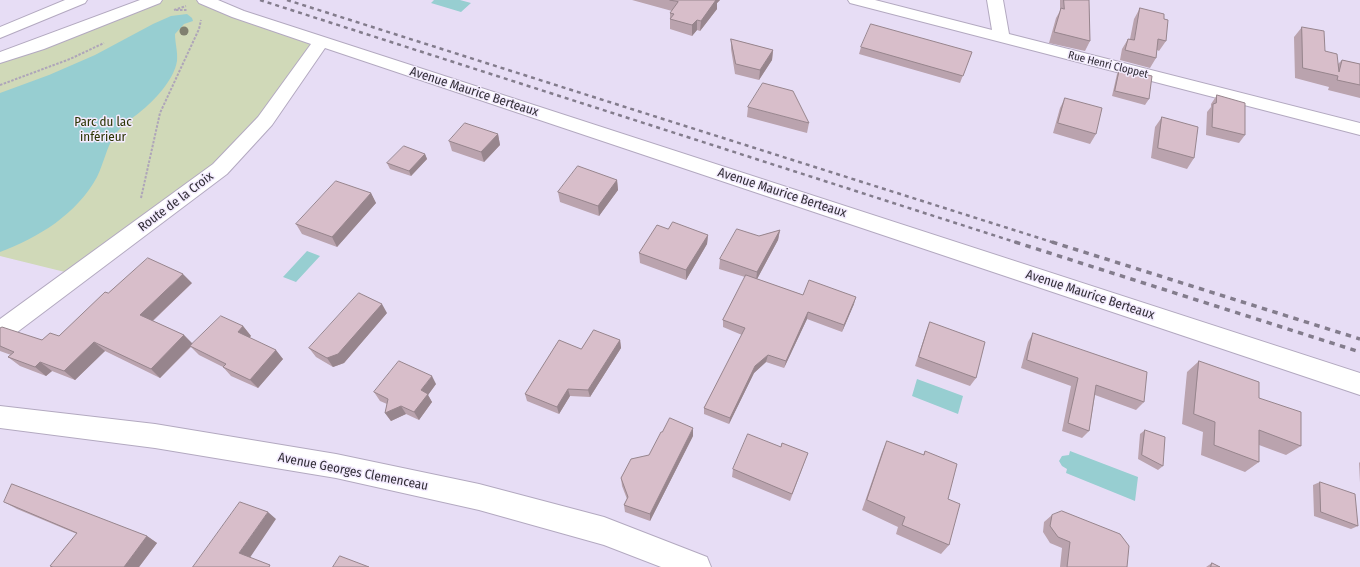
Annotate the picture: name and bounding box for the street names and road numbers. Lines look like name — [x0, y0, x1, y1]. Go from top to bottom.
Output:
street label: Rue Henri Cloppet — [1067, 49, 1149, 81]
street label: Avenue Maurice Berteaux — [408, 64, 540, 120]
street label: Avenue Maurice Berteaux — [716, 165, 848, 221]
street label: Route de la Croix — [135, 169, 217, 235]
street label: Avenue Maurice Berteaux — [1024, 267, 1156, 323]
street label: Avenue Georges Clemenceau — [277, 450, 429, 494]

